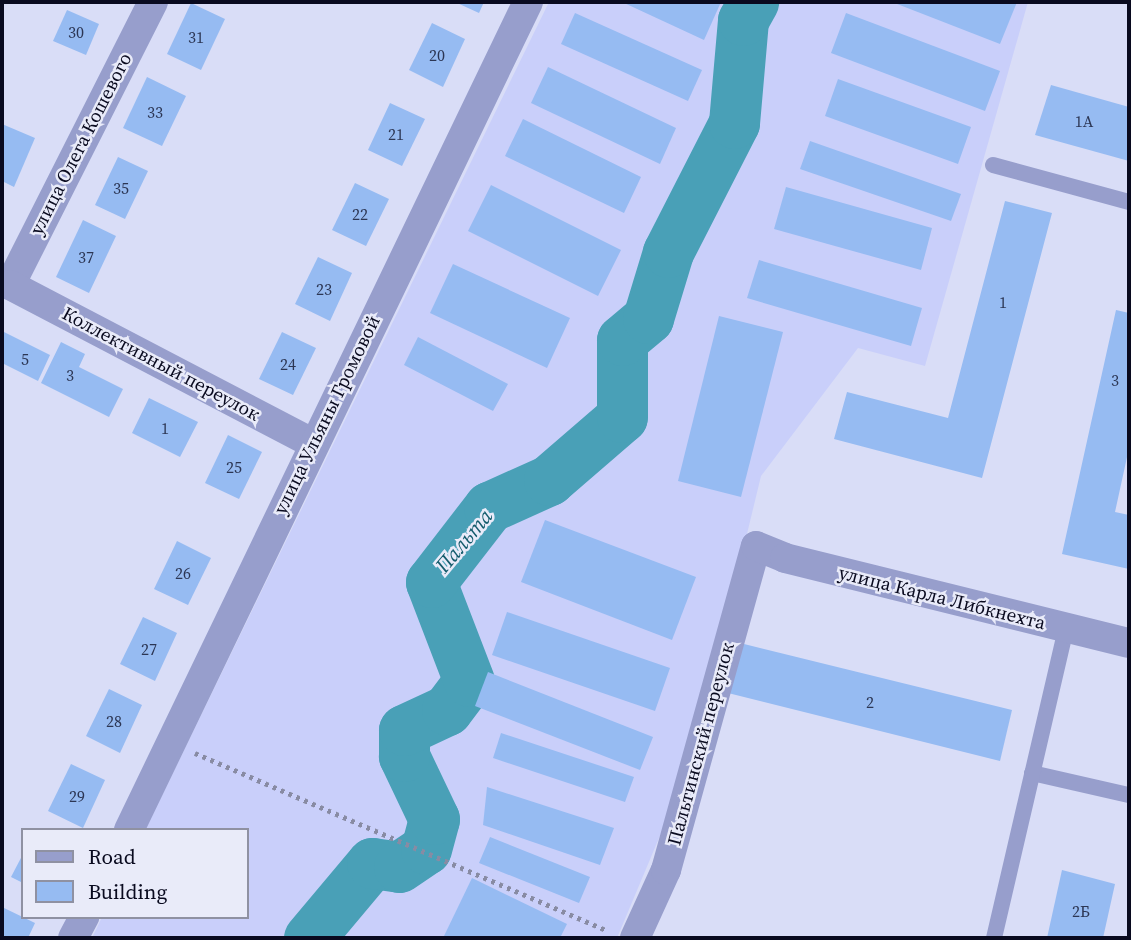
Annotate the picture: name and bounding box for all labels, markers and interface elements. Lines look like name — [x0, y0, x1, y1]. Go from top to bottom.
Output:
house number: 30 — [68, 22, 84, 42]
house number: 31 — [188, 27, 204, 47]
house number: 20 — [429, 45, 445, 65]
street label: улица Олега Кошевого — [25, 49, 137, 239]
house number: 33 — [147, 102, 163, 122]
house number: 1А — [1075, 111, 1093, 131]
house number: 21 — [388, 124, 404, 144]
house number: 35 — [113, 178, 129, 198]
house number: 22 — [352, 204, 368, 224]
house number: 37 — [78, 247, 94, 267]
house number: 23 — [316, 279, 332, 299]
house number: 1 — [999, 292, 1007, 312]
street label: Коллективный переулок — [58, 302, 264, 426]
street label: улица Ульяны Громовой — [269, 312, 385, 518]
house number: 5 — [21, 349, 29, 369]
house number: 24 — [280, 354, 296, 374]
house number: 3 — [66, 365, 74, 385]
house number: 3 — [1111, 370, 1119, 390]
house number: 1 — [161, 418, 169, 438]
house number: 25 — [226, 457, 242, 477]
water label: Пальта — [430, 504, 498, 578]
street label: улица Карла Либкнехта — [836, 561, 1048, 635]
house number: 26 — [175, 563, 191, 583]
house number: 27 — [141, 639, 157, 659]
street label: Пальтинский переулок — [663, 640, 739, 848]
house number: 2 — [866, 692, 874, 712]
house number: 28 — [106, 711, 122, 731]
house number: 29 — [69, 786, 85, 806]
legend — [21, 828, 248, 919]
text: Road — [88, 842, 136, 871]
text: Building — [88, 877, 167, 906]
house number: 2Б — [1072, 901, 1090, 921]

